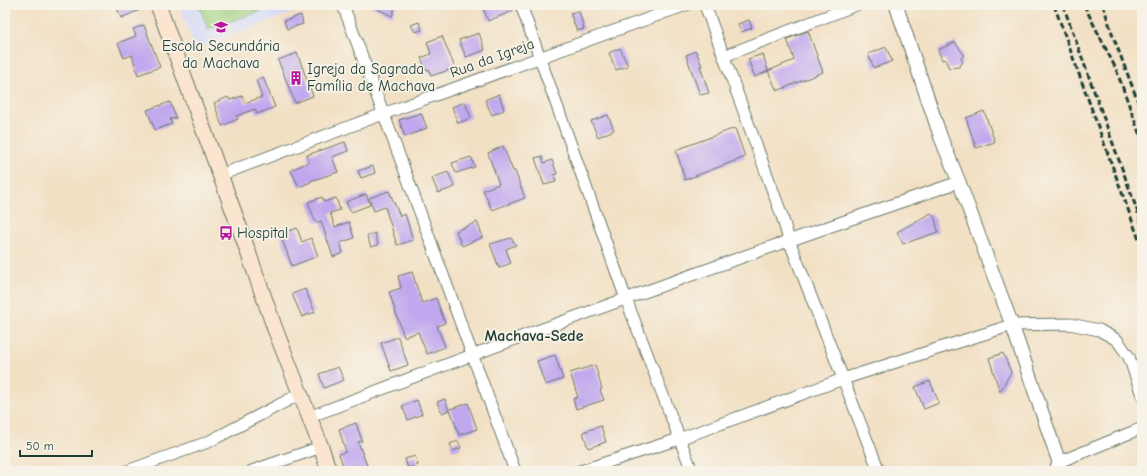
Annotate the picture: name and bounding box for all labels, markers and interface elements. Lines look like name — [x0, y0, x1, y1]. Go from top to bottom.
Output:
school or university icon: Escola Secundária da Machava — [213, 19, 229, 35]
street label: Rua da Igreja — [447, 34, 537, 82]
place label: Escola Secundária da Machava — [162, 37, 280, 72]
place label: Igreja da Sagrada Família de Machava — [307, 60, 435, 95]
building icon: Igreja da Sagrada Família de Machava — [288, 70, 304, 86]
place label: Hospital — [237, 224, 288, 242]
bus stop icon: Hospital — [218, 225, 234, 241]
district label: Machava-Sede — [484, 327, 584, 345]
scale bar — [20, 432, 92, 458]
text: 50 m — [26, 439, 54, 453]

